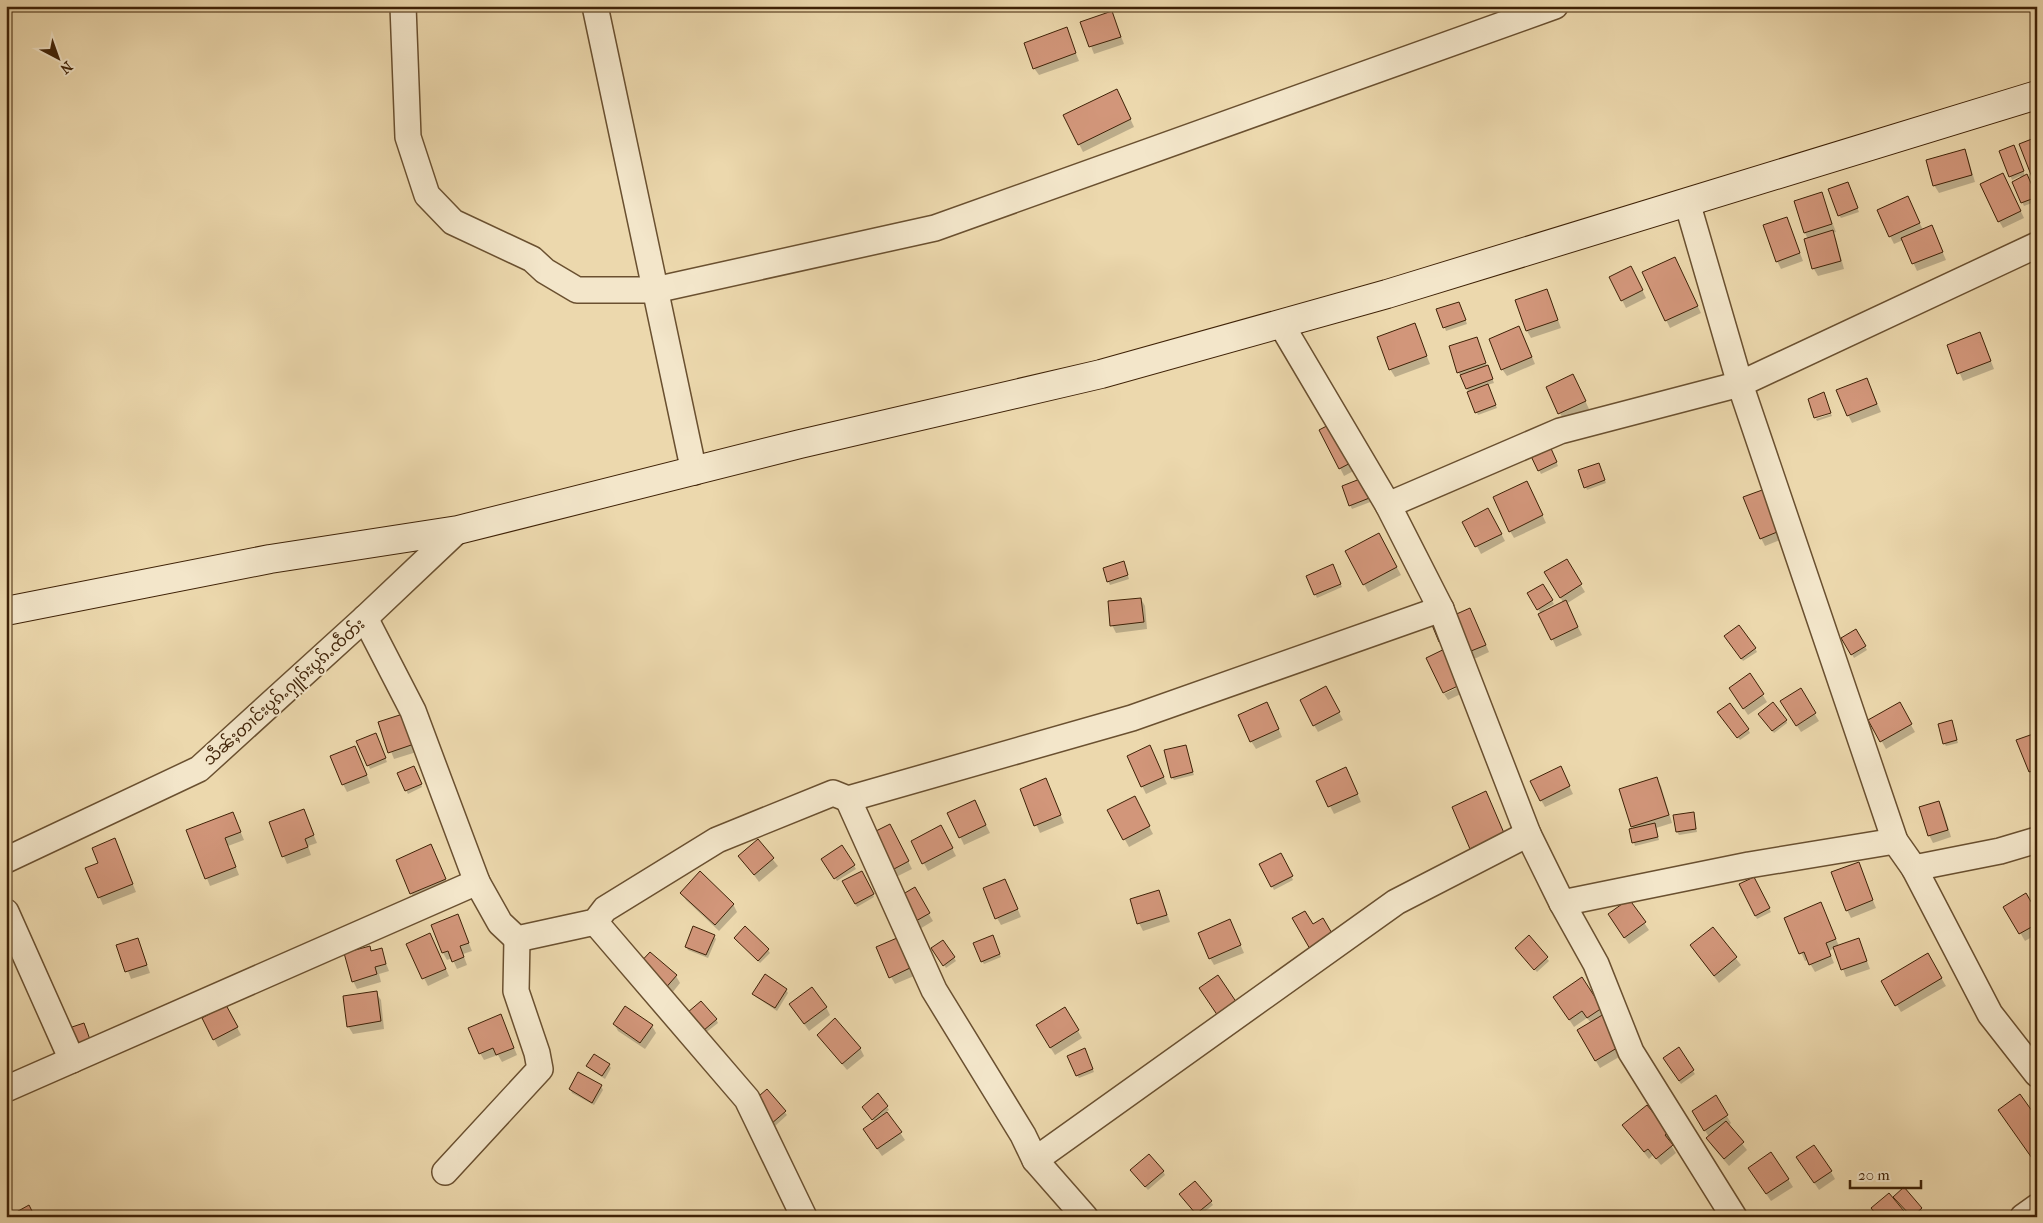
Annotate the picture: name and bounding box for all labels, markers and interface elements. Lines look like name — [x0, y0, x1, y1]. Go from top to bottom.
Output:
north arrow — [32, 32, 82, 82]
text: N — [56, 58, 76, 78]
street label: သဵၼ်ႈတၢင်းပွၵ်ႉႁူၵ်းပွၵ်ႉၸဵတ်း — [198, 613, 371, 772]
scale bar — [1850, 1158, 1922, 1190]
text: 20 m — [1858, 1166, 1890, 1184]

